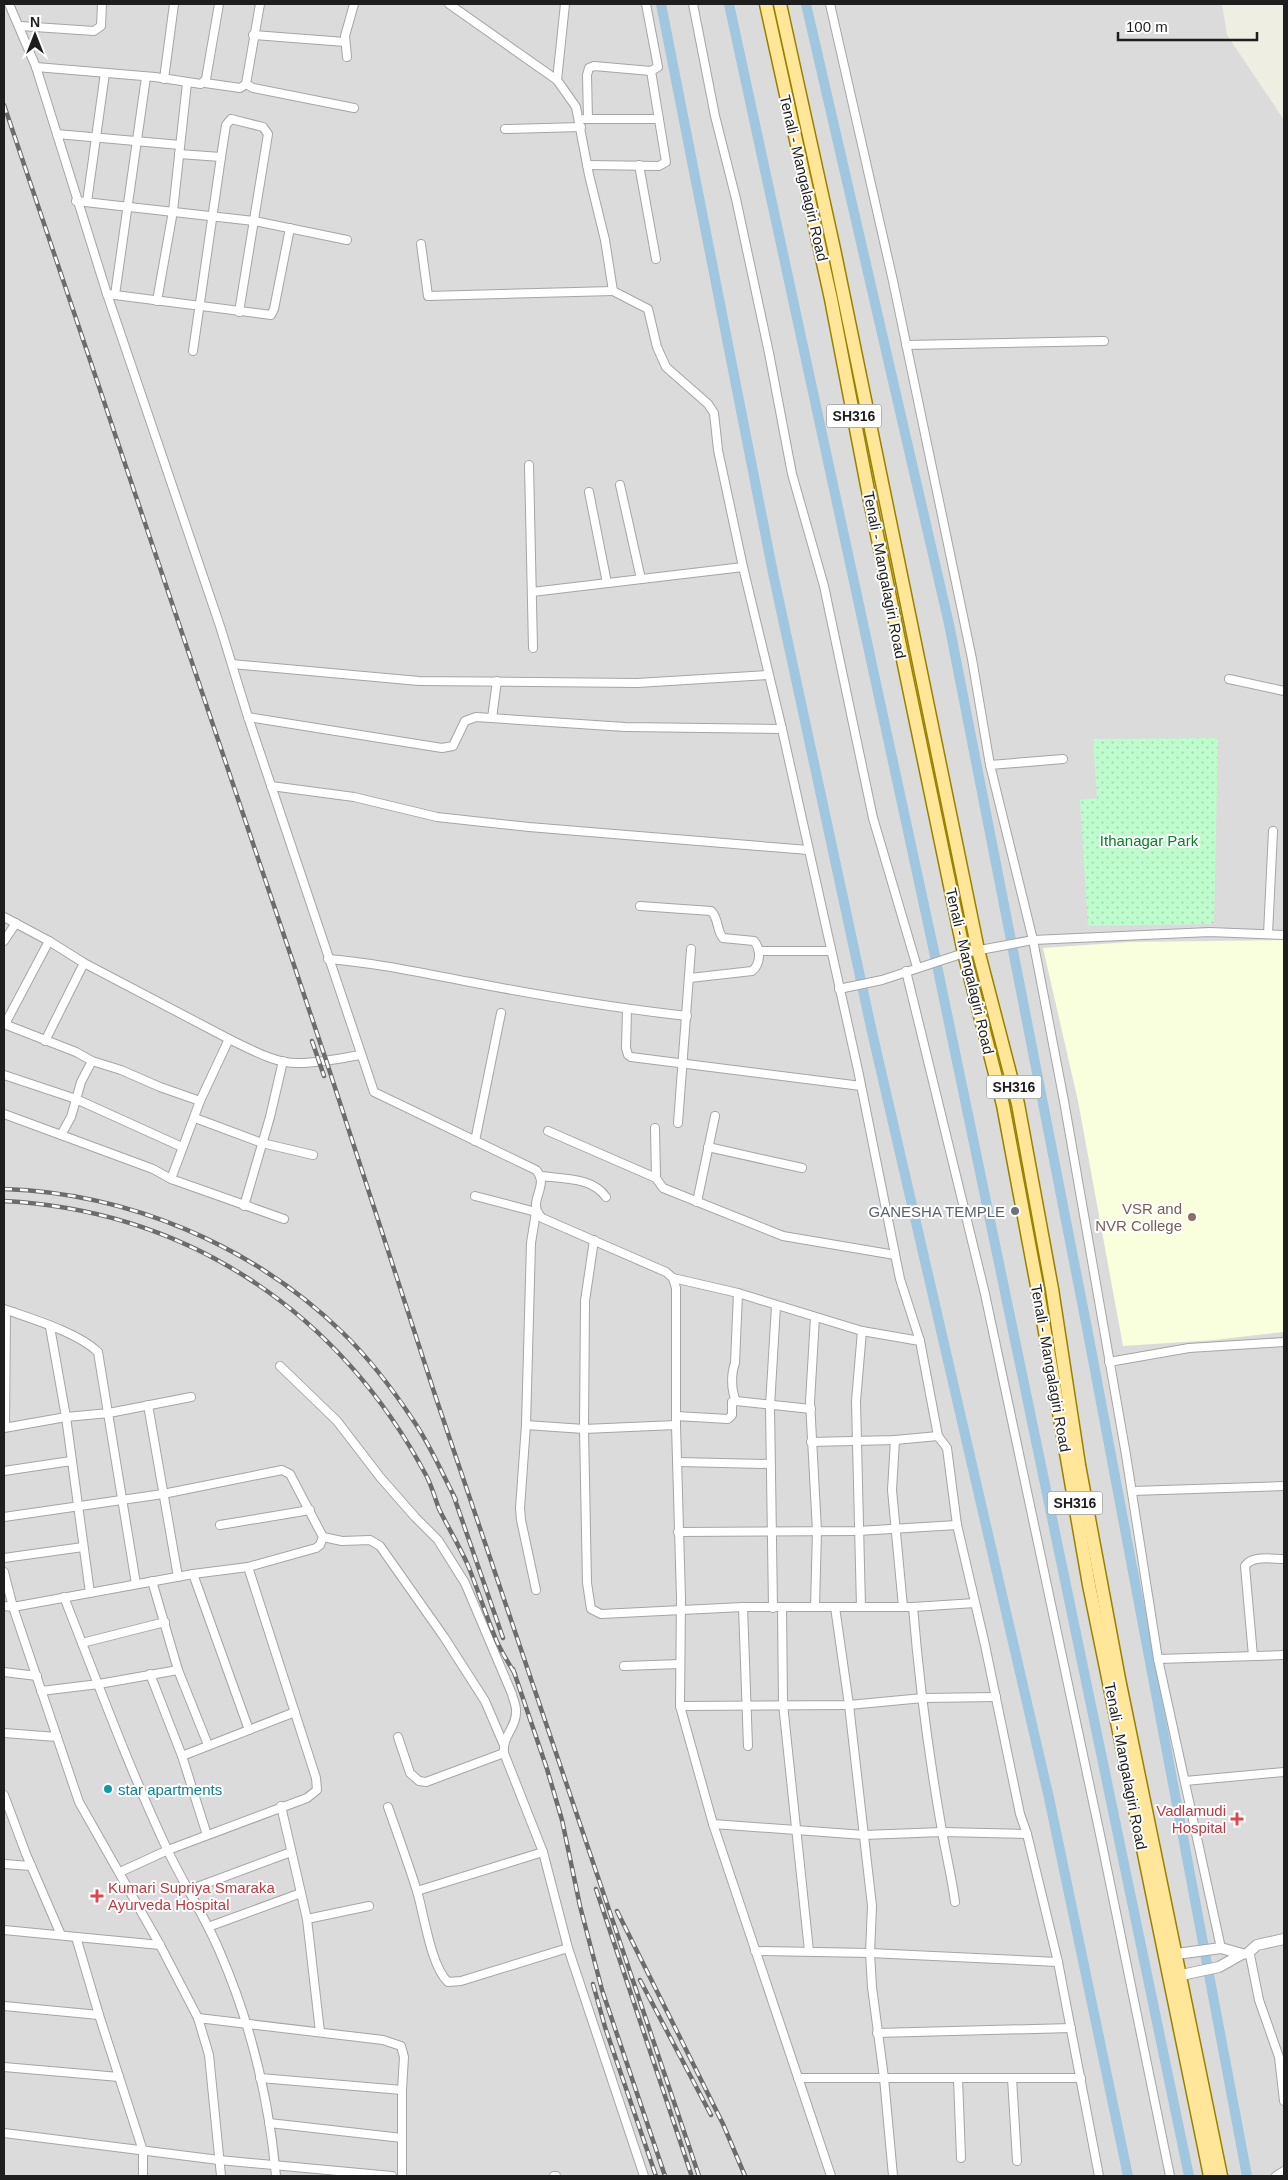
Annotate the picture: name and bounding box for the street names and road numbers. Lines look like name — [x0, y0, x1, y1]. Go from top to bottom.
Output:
street label: Tenali - Mangalagiri Road — [777, 93, 831, 263]
road number: SH316 — [826, 404, 882, 428]
street label: Tenali - Mangalagiri Road — [860, 490, 910, 660]
street label: Tenali - Mangalagiri Road — [943, 886, 997, 1056]
road number: SH316 — [986, 1076, 1042, 1098]
street label: Tenali - Mangalagiri Road — [1028, 1283, 1074, 1453]
road number: SH316 — [1048, 1492, 1102, 1515]
street label: Tenali - Mangalagiri Road — [1101, 1681, 1151, 1851]

